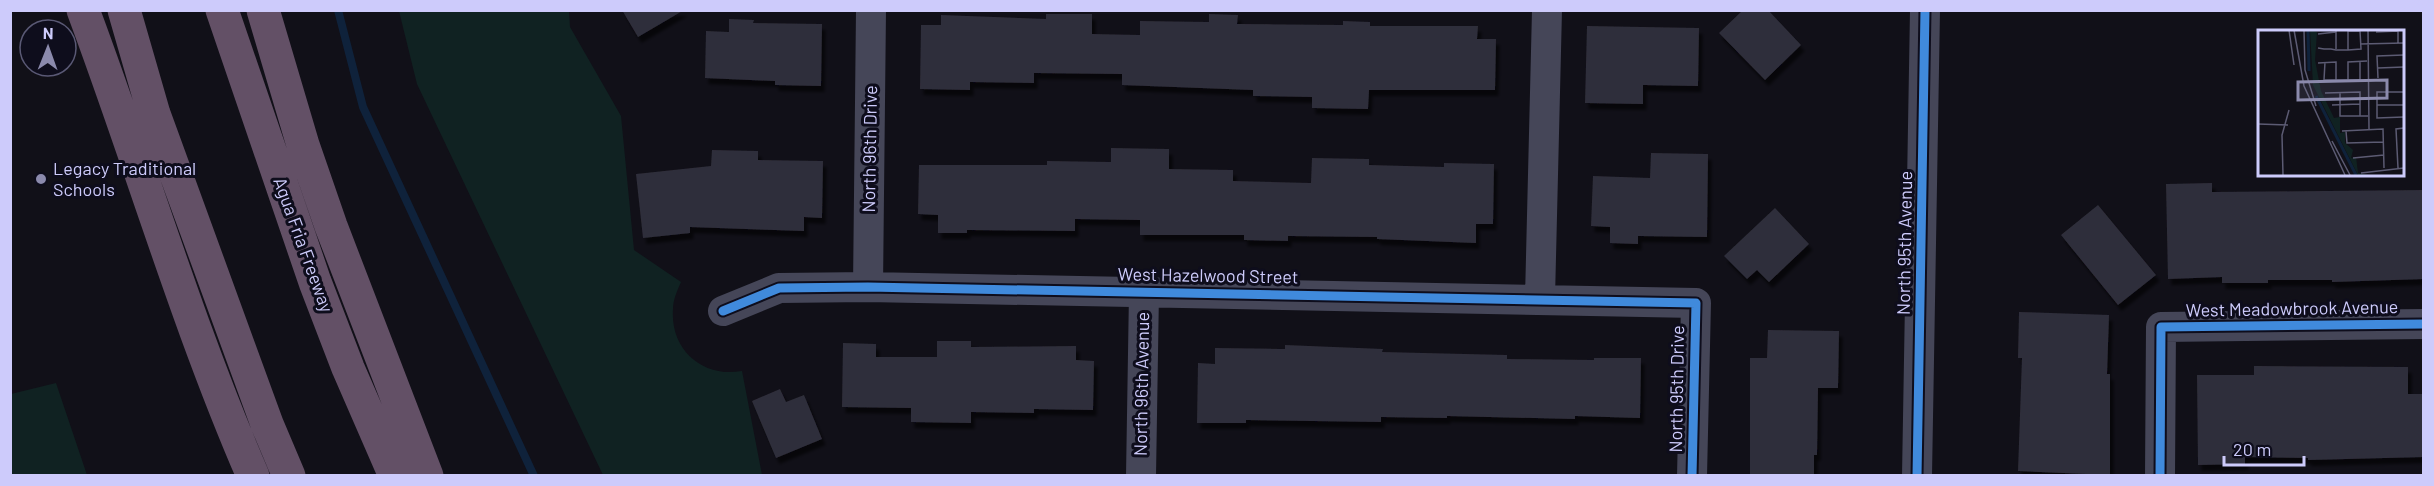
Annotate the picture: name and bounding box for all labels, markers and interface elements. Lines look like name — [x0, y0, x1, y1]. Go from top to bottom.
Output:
north arrow — [18, 18, 78, 78]
text: N — [43, 23, 54, 42]
inset map — [2258, 30, 2404, 176]
street label: North 96th Drive — [857, 85, 881, 213]
place label: Legacy Traditional Schools — [53, 157, 196, 200]
street label: North 95th Avenue — [1892, 171, 1916, 315]
marker: Legacy Traditional Schools — [34, 172, 48, 186]
street label: Agua Fria Freeway — [269, 174, 339, 315]
street label: West Hazelwood Street — [1117, 262, 1299, 288]
street label: West Meadowbrook Avenue — [2185, 295, 2399, 321]
street label: North 96th Avenue — [1129, 312, 1153, 456]
street label: North 95th Drive — [1664, 325, 1688, 453]
scale bar — [2224, 429, 2304, 467]
text: 20 m — [2233, 438, 2271, 460]

